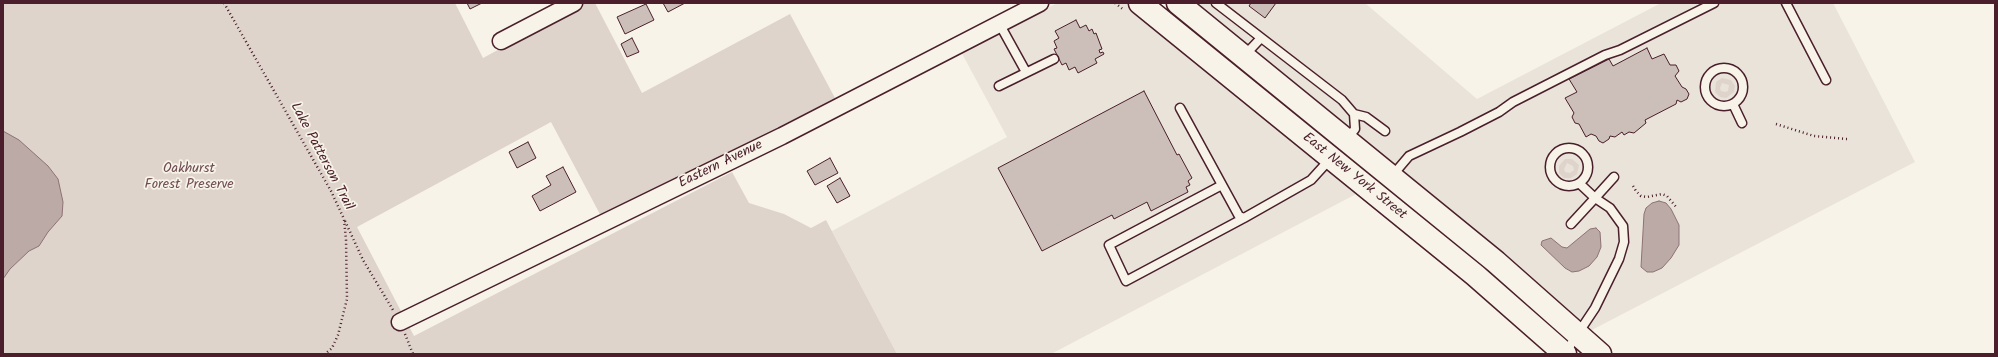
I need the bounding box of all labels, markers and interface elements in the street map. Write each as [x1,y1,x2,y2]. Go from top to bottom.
street label: Lake Patterson Trail [286,100,356,214]
street label: East New York Street [1298,130,1410,224]
street label: Eastern Avenue [676,137,766,193]
park label: Oakhurst Forest Preserve [144,162,234,194]

